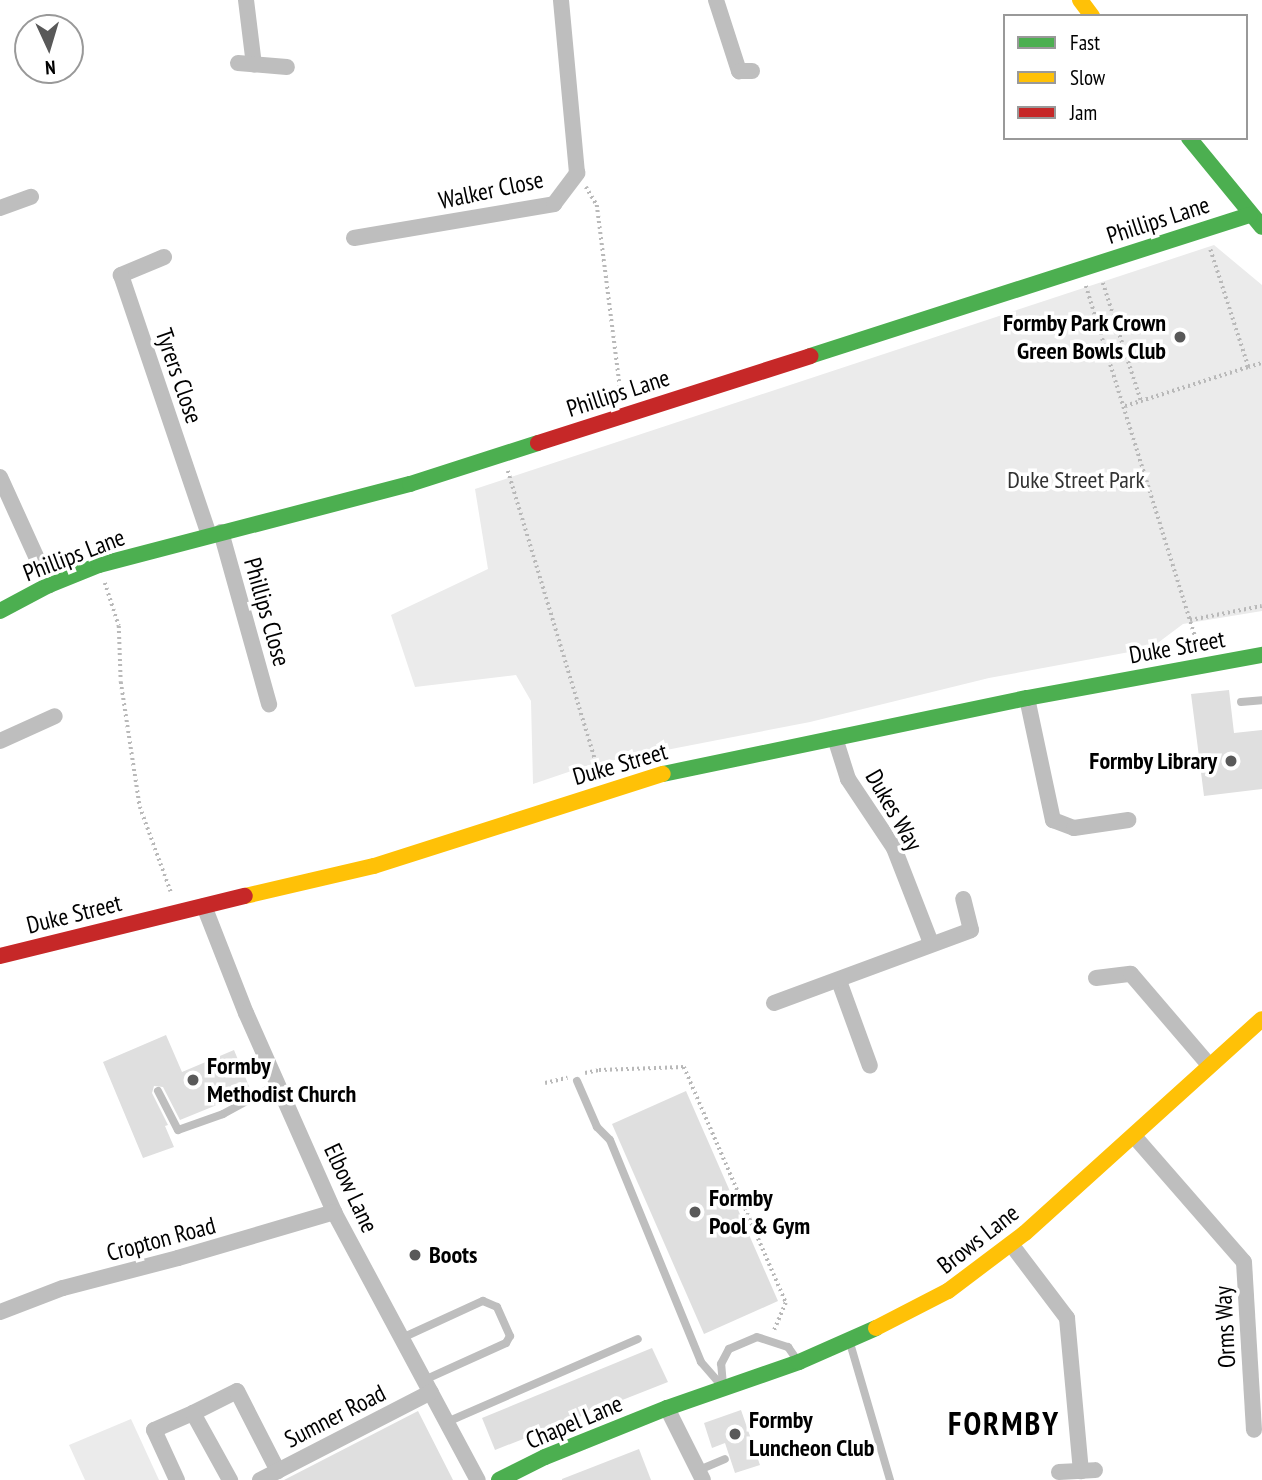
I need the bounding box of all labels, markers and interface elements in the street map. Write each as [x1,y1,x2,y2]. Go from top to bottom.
north arrow [14,14,84,84]
legend [1003,14,1248,140]
text: Fast [1070,29,1100,56]
text: N [44,56,56,80]
text: Slow [1070,64,1105,91]
text: Jam [1070,99,1097,126]
street label: Walker Close [436,165,546,215]
street label: Phillips Lane [1103,190,1213,250]
place label: Formby Park Crown Green Bowls Club [1001,309,1166,365]
street label: Tyrers Close [149,325,209,427]
marker: Formby Park Crown Green Bowls Club [1172,329,1188,345]
street label: Phillips Lane [563,363,673,423]
park label: Duke Street Park [1007,466,1145,494]
street label: Phillips Lane [19,523,129,587]
street label: Phillips Close [238,554,296,670]
street label: Duke Street [1127,624,1227,670]
street label: Duke Street [570,737,670,791]
place label: Formby Library [1089,747,1217,775]
marker: Formby Library [1223,753,1239,769]
street label: Dukes Way [859,764,929,856]
street label: Duke Street [24,888,124,940]
place label: Formby Methodist Church [207,1052,357,1108]
marker: Formby Methodist Church [185,1072,201,1088]
street label: Elbow Lane [318,1139,384,1237]
place label: Formby Pool & Gym [709,1184,810,1240]
street label: Brows Lane [932,1198,1024,1280]
marker: Formby Pool & Gym [687,1204,703,1220]
street label: Cropton Road [103,1211,219,1267]
place label: Boots [429,1241,478,1269]
marker: Boots [407,1247,423,1263]
street label: Orms Way [1208,1285,1242,1369]
street label: Sumner Road [280,1378,390,1454]
street label: Chapel Lane [521,1389,627,1455]
district label: FORMBY [949,1404,1059,1442]
place label: Formby Luncheon Club [749,1406,875,1462]
marker: Formby Luncheon Club [727,1426,743,1442]

